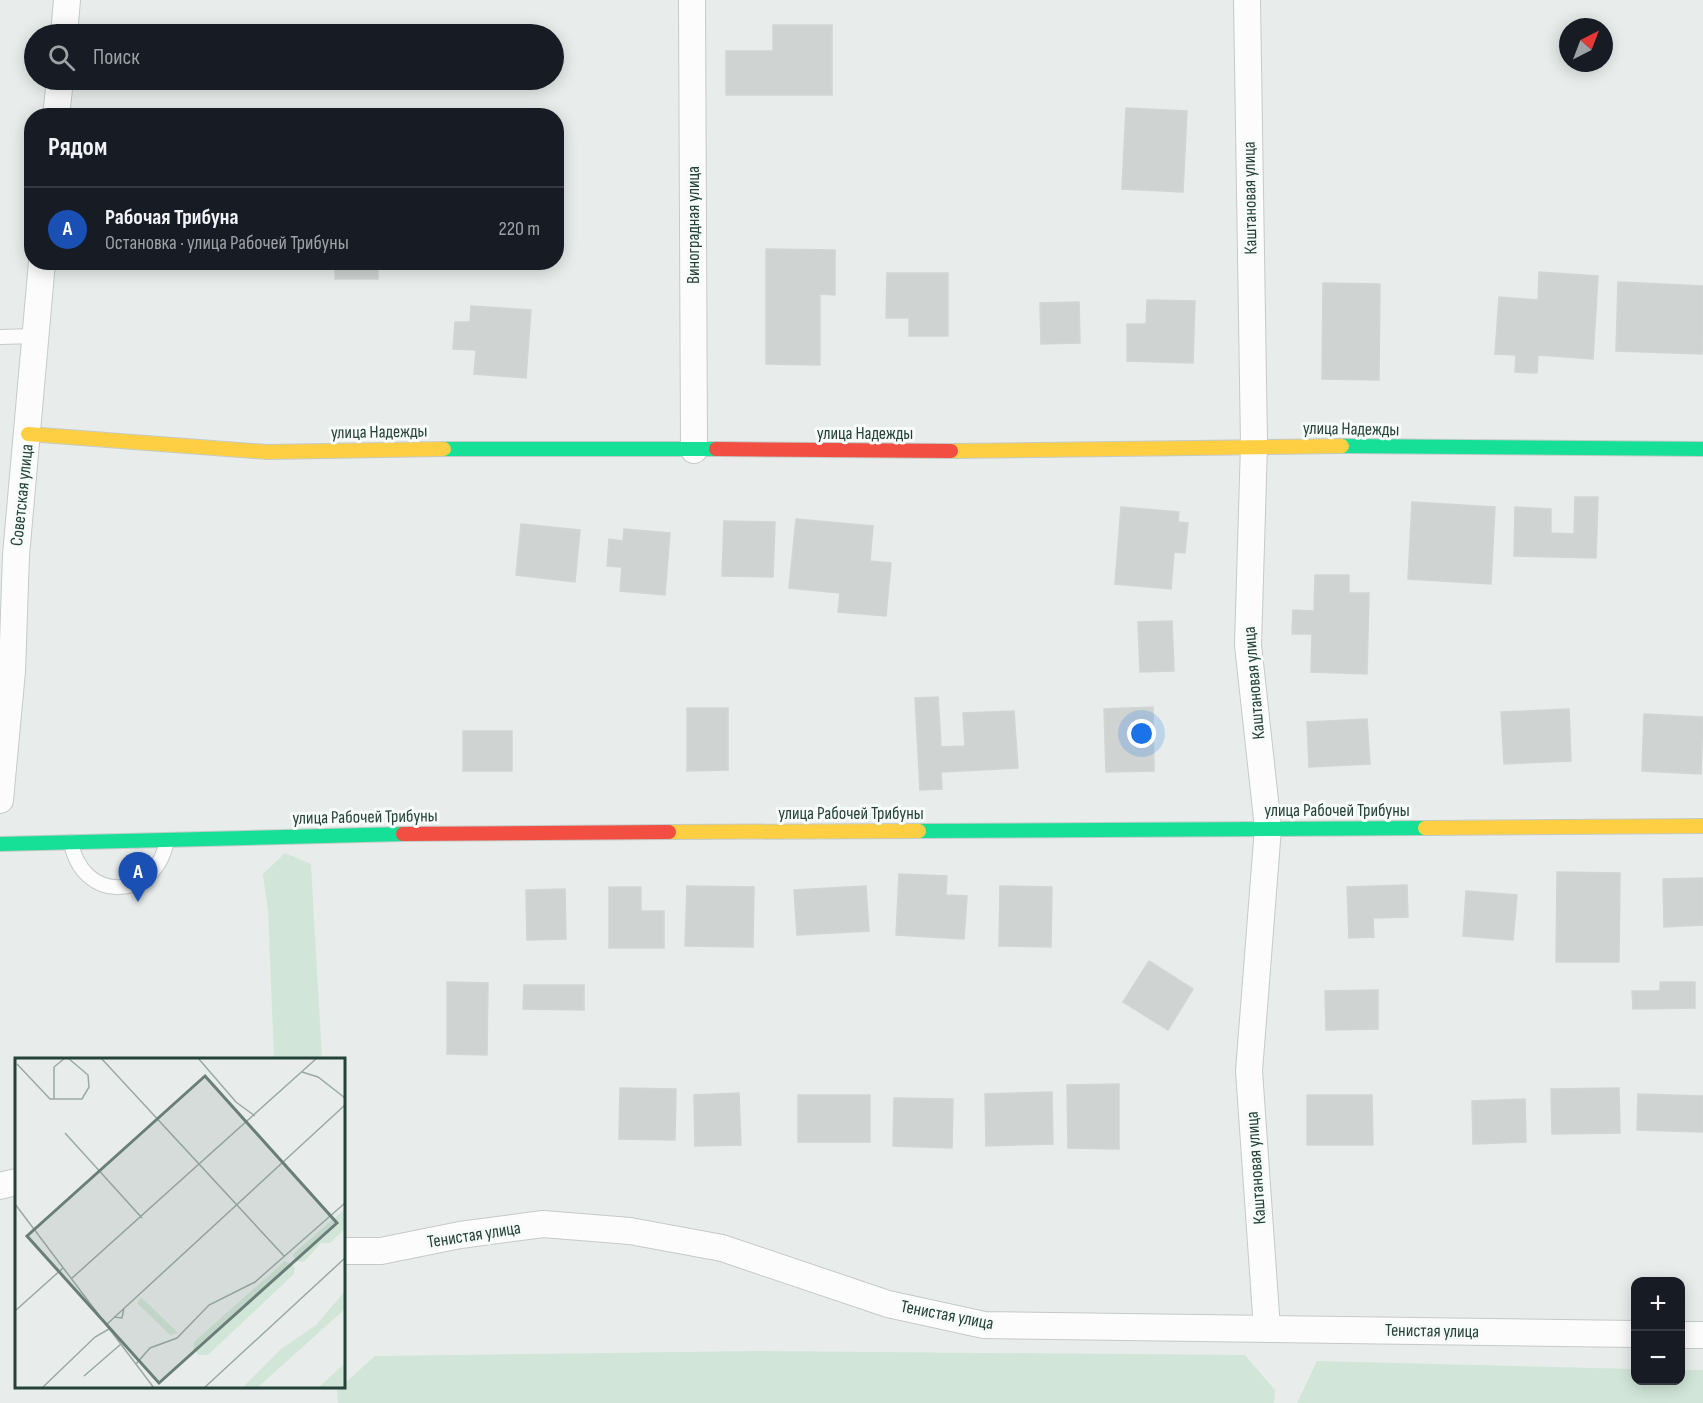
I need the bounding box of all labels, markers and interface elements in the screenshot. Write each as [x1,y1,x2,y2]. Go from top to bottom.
north arrow [1559,18,1613,72]
search box [24,24,564,90]
icon: search [45,41,78,74]
text: Поиск [93,44,139,71]
text: Рядом [48,132,107,163]
street label: Каштановая улица [1239,141,1261,255]
street label: Виноградная улица [683,166,704,284]
text: Рабочая Трибуна [105,204,238,231]
text: A [63,217,72,241]
text: 220 m [499,217,540,241]
text: Остановка · улица Рабочей Трибуны [105,231,349,255]
street label: улица Надежды [1303,418,1399,440]
street label: улица Надежды [331,421,427,443]
street label: улица Надежды [817,423,913,444]
street label: Советская улица [6,443,38,547]
street label: Каштановая улица [1239,626,1269,740]
your location [1127,719,1156,748]
street label: улица Рабочей Трибуны [1264,800,1410,821]
street label: улица Рабочей Трибуны [778,803,924,824]
street label: улица Рабочей Трибуны [292,805,438,829]
pin: A [118,852,158,902]
inset map [15,1058,345,1388]
street label: Каштановая улица [1242,1111,1270,1225]
street label: Тенистая улица [426,1217,522,1253]
map controls [1631,1277,1685,1385]
button: + [1631,1277,1685,1331]
street label: Тенистая улица [899,1296,995,1334]
street label: Тенистая улица [1385,1320,1479,1342]
button: − [1631,1331,1685,1385]

